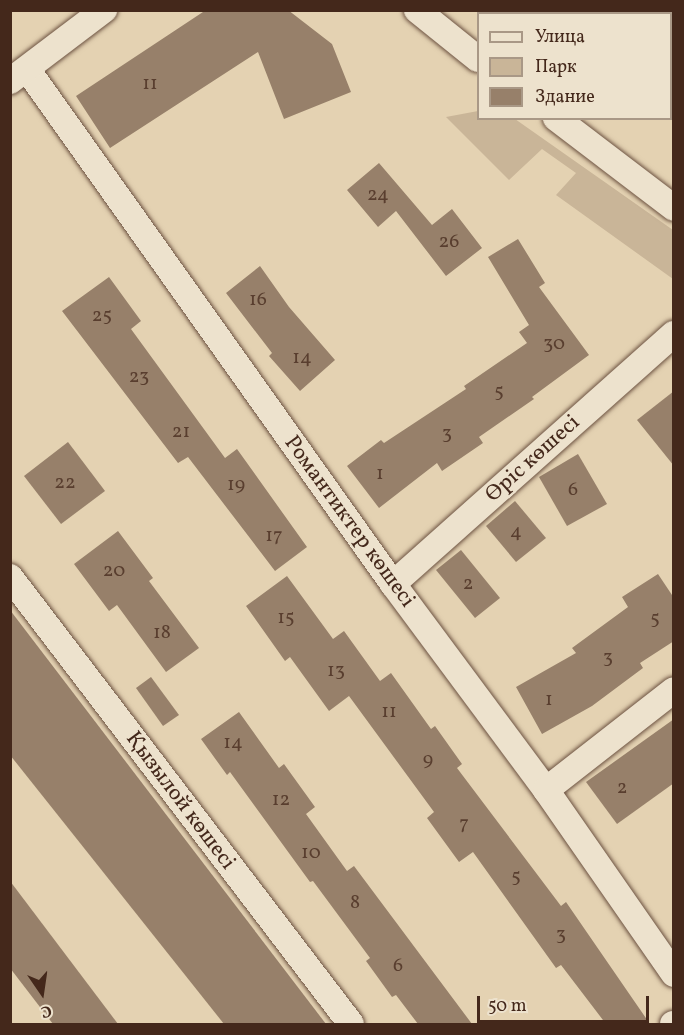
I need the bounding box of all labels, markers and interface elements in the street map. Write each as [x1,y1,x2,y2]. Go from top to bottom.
legend [477,12,672,120]
text: Улица [535,25,585,50]
text: Парк [535,55,577,80]
house number: 11 [142,72,158,96]
text: Здание [535,85,595,110]
house number: 24 [367,183,389,207]
house number: 26 [439,230,459,254]
house number: 16 [249,288,267,312]
house number: 25 [92,304,112,328]
house number: 30 [543,332,565,356]
house number: 14 [292,346,312,370]
house number: 23 [129,365,149,389]
house number: 5 [494,380,504,404]
street label: Өріс көшесі [480,410,586,508]
house number: 21 [172,420,190,444]
house number: 3 [442,422,452,446]
street label: Романтиктер көшесі [278,431,420,613]
house number: 1 [376,462,384,486]
house number: 22 [54,471,76,495]
house number: 19 [227,473,245,497]
house number: 6 [568,478,578,502]
house number: 4 [510,520,522,544]
house number: 17 [265,524,283,548]
house number: 20 [103,559,125,583]
house number: 2 [463,572,473,596]
house number: 15 [277,606,295,630]
house number: 5 [650,607,660,631]
house number: 18 [153,621,171,645]
house number: 3 [603,646,613,670]
house number: 13 [327,659,345,683]
house number: 1 [545,688,553,712]
house number: 11 [381,700,397,724]
street label: Қызылой көшесі [119,727,241,875]
house number: 14 [223,731,243,755]
house number: 9 [423,748,433,772]
house number: 2 [617,776,627,800]
house number: 12 [272,788,290,812]
house number: 7 [459,812,469,836]
house number: 10 [301,841,321,865]
house number: 5 [511,865,521,889]
house number: 8 [350,891,360,915]
house number: 3 [556,923,566,947]
house number: 6 [393,954,403,978]
north arrow [12,963,72,1023]
scale bar [480,984,652,1022]
text: 50 m [488,994,527,1019]
text: С [39,999,54,1022]

